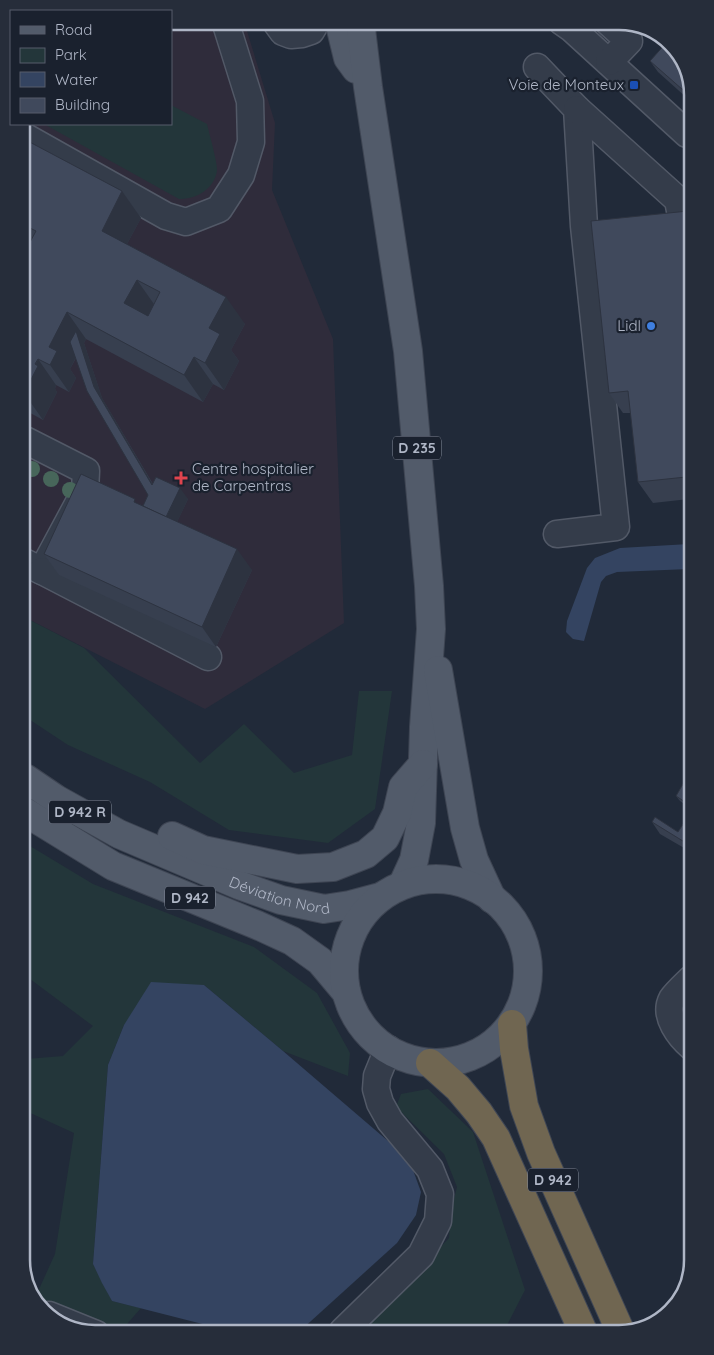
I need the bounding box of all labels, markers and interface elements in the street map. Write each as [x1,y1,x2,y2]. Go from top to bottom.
legend [10,10,172,125]
text: Road [55,20,92,39]
text: Park [55,45,87,64]
text: Water [55,70,98,89]
place label: Voie de Monteux [508,75,624,94]
marker: Voie de Monteux [628,79,640,91]
text: Building [55,95,110,114]
place label: Lidl [617,316,641,335]
marker: Lidl [645,320,657,332]
road number: D 235 [393,436,441,459]
place label: Centre hospitalier de Carpentras [192,459,314,495]
marker: Centre hospitalier de Carpentras [174,471,188,485]
road number: D 942 R [49,800,111,824]
street label: Déviation Nord [226,872,331,918]
road number: D 942 [165,886,215,910]
road number: D 942 [528,1168,578,1192]

